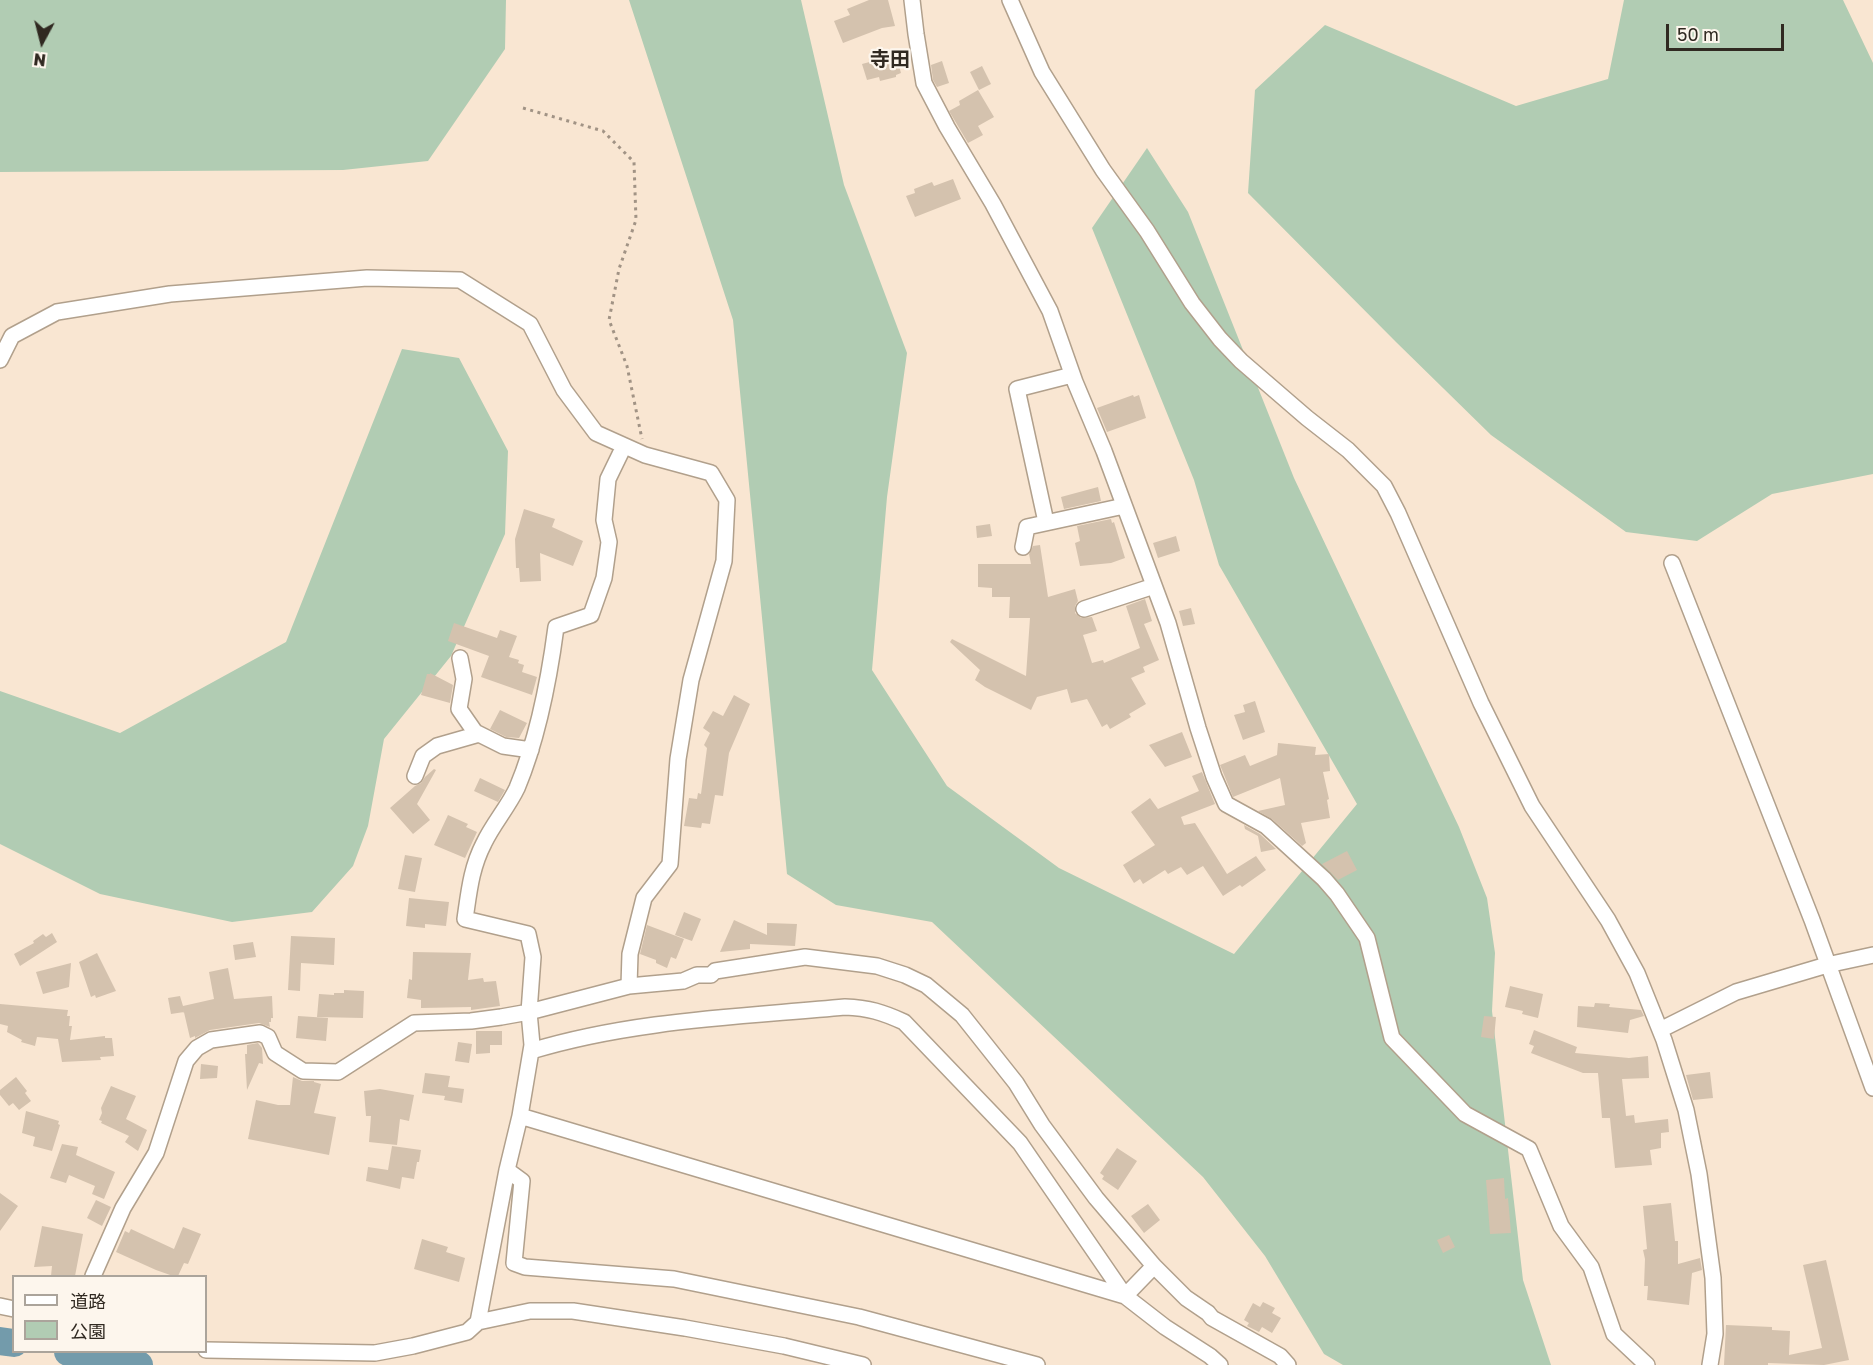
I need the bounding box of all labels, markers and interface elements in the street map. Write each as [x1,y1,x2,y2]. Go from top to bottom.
north arrow [12,12,72,72]
scale bar [1669,12,1788,50]
text: 50 m [1677,23,1719,45]
district label: 寺田 [870,48,910,72]
text: N [33,49,47,71]
legend [12,1275,207,1353]
text: 道路 [70,1290,106,1312]
text: 公園 [70,1320,106,1342]

